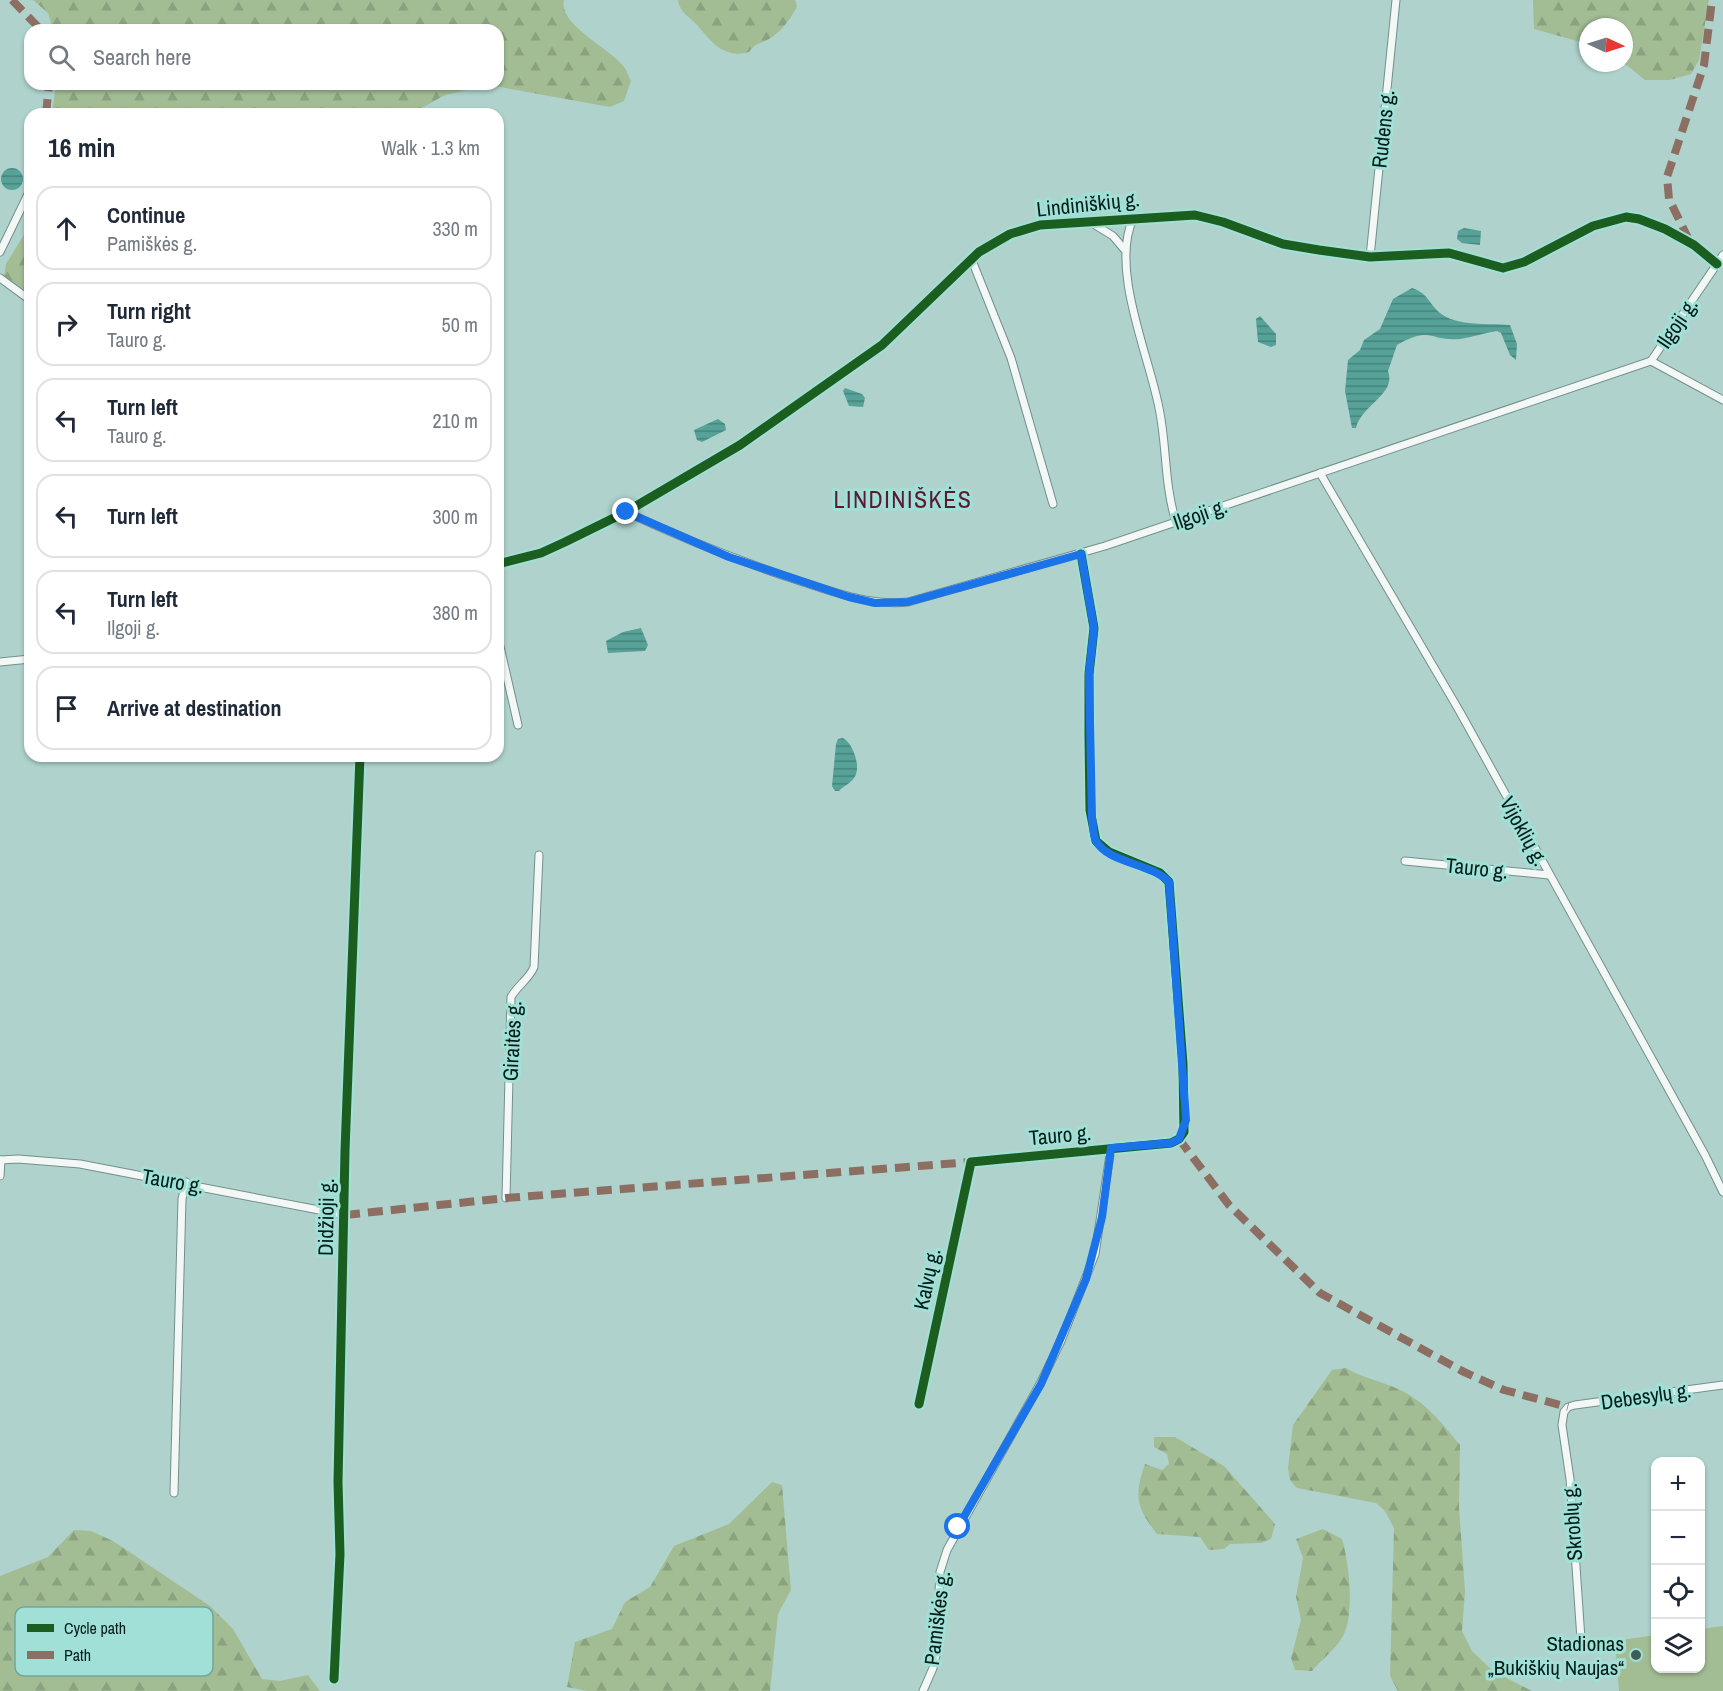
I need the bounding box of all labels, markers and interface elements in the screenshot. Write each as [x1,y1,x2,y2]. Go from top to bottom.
north arrow [1579,18,1633,72]
search box [24,24,504,90]
icon: search [45,41,78,74]
text: Search here [93,42,191,72]
street label: Rudens g. [1364,88,1402,170]
text: 16 min [48,130,116,165]
text: Walk · 1.3 km [381,134,480,161]
street label: Lindiniškių g. [1035,184,1141,224]
text: Continue [107,200,185,230]
icon: ahead [50,212,83,245]
text: 330 m [432,215,478,242]
text: Pamiškės g. [107,230,197,257]
street label: Ilgoji g. [1649,292,1705,354]
text: Turn right [107,296,191,326]
icon: right [50,308,83,341]
text: 50 m [442,311,478,338]
text: Tauro g. [107,326,167,353]
text: Turn left [107,392,178,422]
icon: left [50,404,83,437]
text: 210 m [432,407,478,434]
text: Tauro g. [107,422,167,449]
district label: LINDINIŠKĖS [834,483,973,515]
street label: Ilgoji g. [1169,491,1231,537]
route end [612,498,638,524]
icon: left [50,500,83,533]
text: Turn left [107,501,178,531]
text: 300 m [432,503,478,530]
text: Turn left [107,584,178,614]
icon: left [50,596,83,629]
text: 380 m [432,599,478,626]
text: Ilgoji g. [107,614,160,641]
icon: arrive [50,692,83,725]
text: Arrive at destination [107,693,281,723]
street label: Vijoklių g. [1493,791,1555,871]
street label: Tauro g. [1444,850,1510,886]
street label: Giraitės g. [495,1000,529,1082]
street label: Tauro g. [1028,1118,1092,1152]
street label: Tauro g. [140,1161,206,1201]
street label: Didžioji g. [311,1178,341,1256]
street label: Kalvų g. [906,1246,948,1312]
street label: Debesylų g. [1599,1375,1693,1417]
map controls [1651,1457,1705,1673]
button: + [1651,1457,1705,1511]
street label: Skroblų g. [1555,1482,1589,1562]
button: − [1651,1511,1705,1565]
route start [944,1513,970,1539]
button: locate [1651,1565,1705,1619]
street label: Pamiškės g. [917,1569,957,1667]
legend [15,1607,213,1676]
text: Cycle path [64,1617,126,1639]
button: layers [1651,1619,1705,1673]
place label: Stadionas „Bukiškių Naujas“ [1488,1629,1624,1682]
text: Path [64,1644,91,1666]
marker: Stadionas „Bukiškių Naujas“ [1629,1648,1643,1662]

